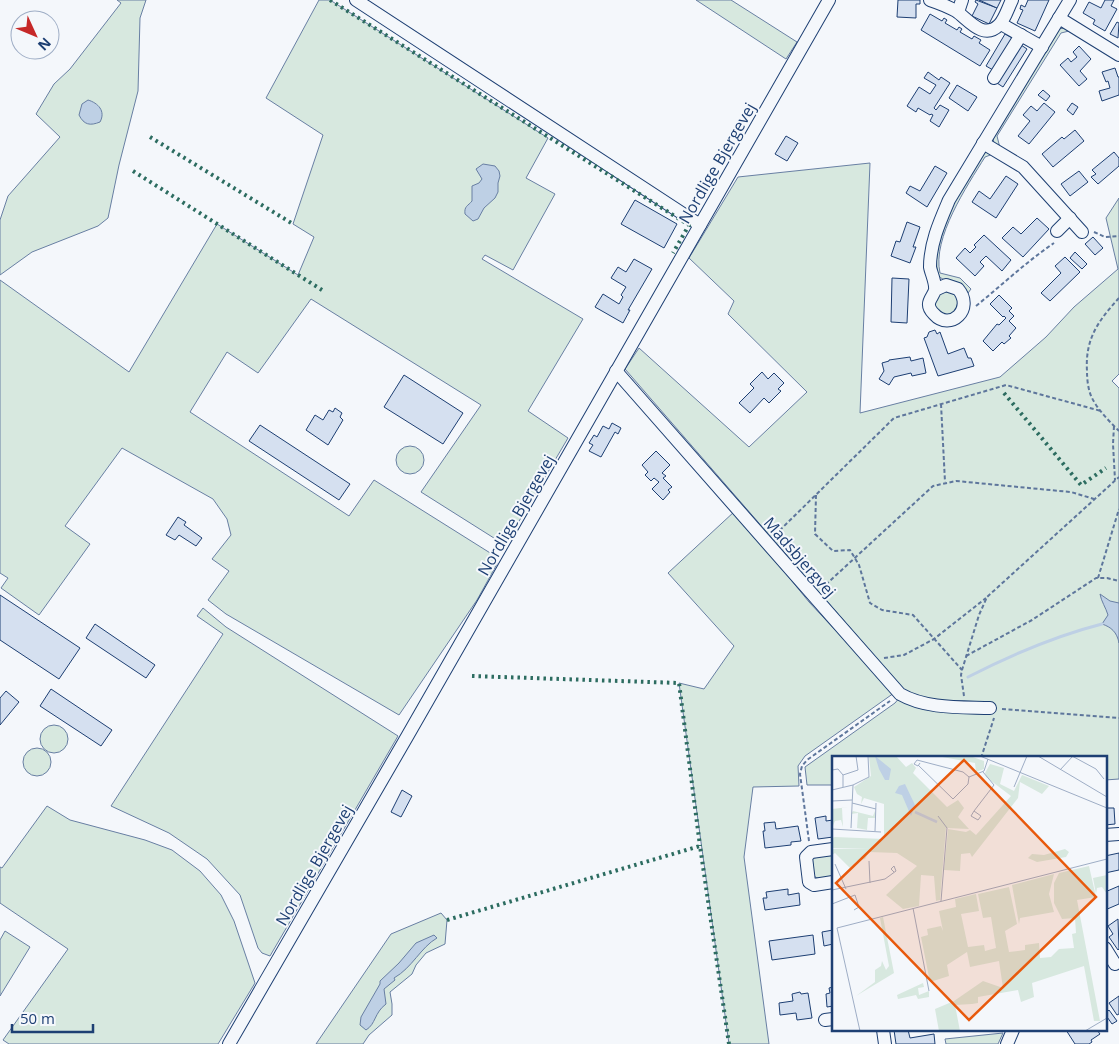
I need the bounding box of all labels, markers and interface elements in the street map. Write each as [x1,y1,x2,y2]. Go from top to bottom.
north arrow [10,10,60,60]
text: N [34,34,56,55]
street label: Nordlige Bjergevej [673,98,761,228]
street label: Nordlige Bjergevej [472,450,560,580]
street label: Madsbjergvej [759,512,841,602]
inset map [832,756,1106,1032]
street label: Nordlige Bjergevej [270,800,358,930]
scale bar [12,1002,94,1034]
text: 50 m [20,1008,55,1028]

